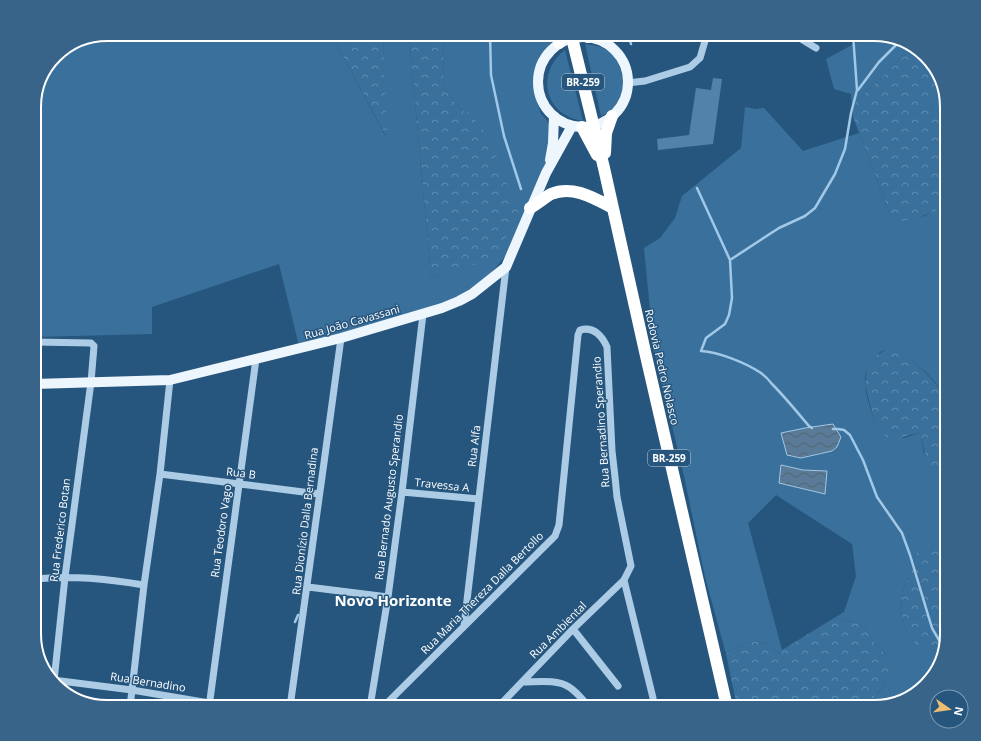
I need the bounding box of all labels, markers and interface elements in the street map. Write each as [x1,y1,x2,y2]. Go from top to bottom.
road number: BR-259 [562,74,604,90]
street label: Rua João Cavassani [302,301,401,342]
street label: Rodovia Pedro Nolasco [642,308,683,427]
street label: Rua Bernadino Sperandio [588,356,613,488]
street label: Rua Bernado Augusto Sperandio [371,413,406,581]
street label: Rua Alfa [463,424,484,468]
street label: Rua Dionízio Dalla Bernadina [288,446,321,596]
road number: BR-259 [648,450,690,466]
street label: Rua B [225,463,257,482]
street label: Travessa A [414,474,470,495]
street label: Rua Frederico Botan [46,477,73,583]
street label: Rua Teodoro Vago [207,483,235,578]
street label: Rua Maria Thereza Dalla Bertollo [417,528,546,657]
district label: Novo Horizonte [334,590,452,610]
street label: Rua Ambiental [526,598,589,661]
street label: Rua Bernadino [109,668,187,695]
north arrow [929,689,969,729]
text: N [951,705,968,717]

